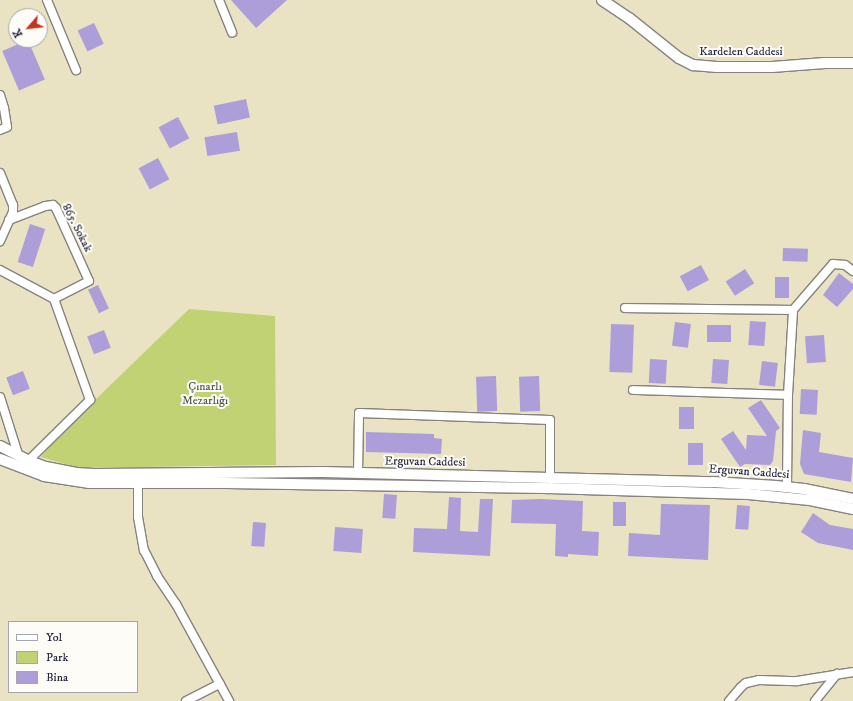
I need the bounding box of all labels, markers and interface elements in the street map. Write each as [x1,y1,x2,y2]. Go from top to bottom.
north arrow [8,8,48,48]
text: K [10,26,26,40]
street label: Kardelen Caddesi [699,45,783,59]
street label: 865. Sokak [59,201,95,255]
park label: Çınarlı Mezarlığı [182,380,228,408]
street label: Erguvan Caddesi [384,454,466,470]
street label: Erguvan Caddesi [708,462,790,482]
legend [8,621,138,693]
text: Yol [46,630,62,645]
text: Park [46,650,68,665]
text: Bina [46,670,68,685]

